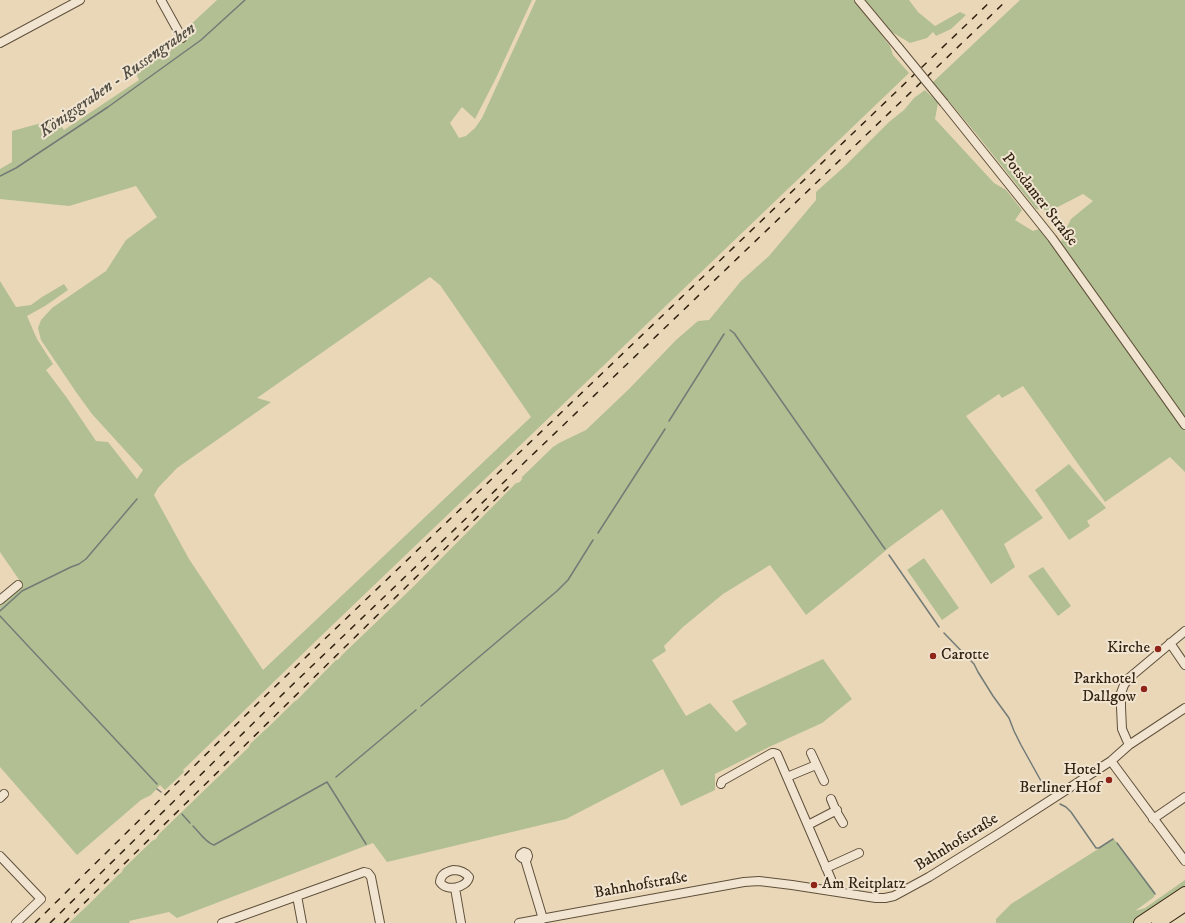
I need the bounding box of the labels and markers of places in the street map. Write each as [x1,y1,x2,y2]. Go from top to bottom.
place label: Kirche [1107,639,1150,659]
marker: Kirche [1153,644,1163,654]
place label: Carotte [941,646,989,666]
marker: Carotte [928,651,938,661]
place label: Parkhotel Dallgow [1073,670,1136,708]
marker: Parkhotel Dallgow [1139,684,1149,694]
place label: Hotel Berliner Hof [1019,761,1101,799]
marker: Hotel Berliner Hof [1104,775,1114,785]
place label: Am Reitplatz [822,875,906,895]
marker: Am Reitplatz [809,880,819,890]

